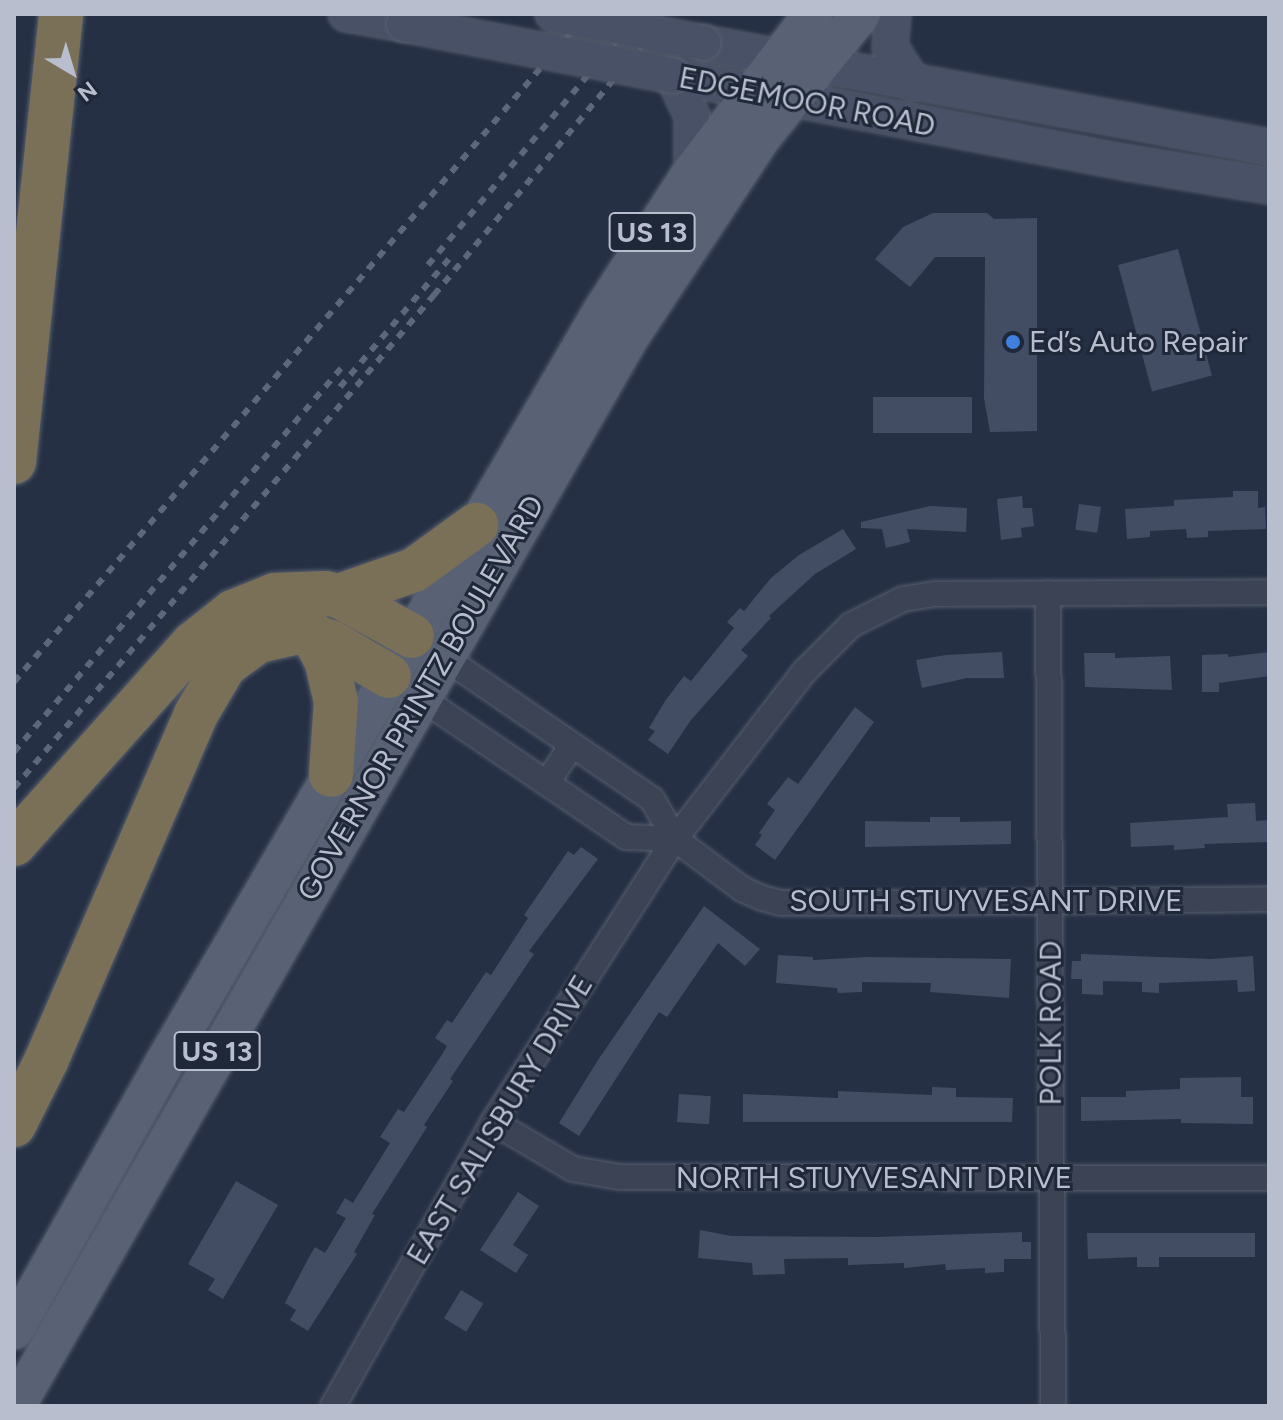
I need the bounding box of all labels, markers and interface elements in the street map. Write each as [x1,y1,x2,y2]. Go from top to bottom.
north arrow [32,32,112,112]
street label: EDGEMOOR ROAD [676,60,938,144]
text: N [72,75,102,107]
road number: US 13 [608,208,696,256]
place label: Ed’s Auto Repair [1029,324,1248,360]
marker: Ed’s Auto Repair [1004,333,1022,351]
street label: GOVERNOR PRINTZ BOULEVARD [290,489,552,907]
street label: SOUTH STUYVESANT DRIVE [789,883,1183,919]
street label: POLK ROAD [1033,941,1069,1105]
street label: EAST SALISBURY DRIVE [399,969,601,1271]
road number: US 13 [173,1027,261,1075]
street label: NORTH STUYVESANT DRIVE [676,1160,1072,1196]

